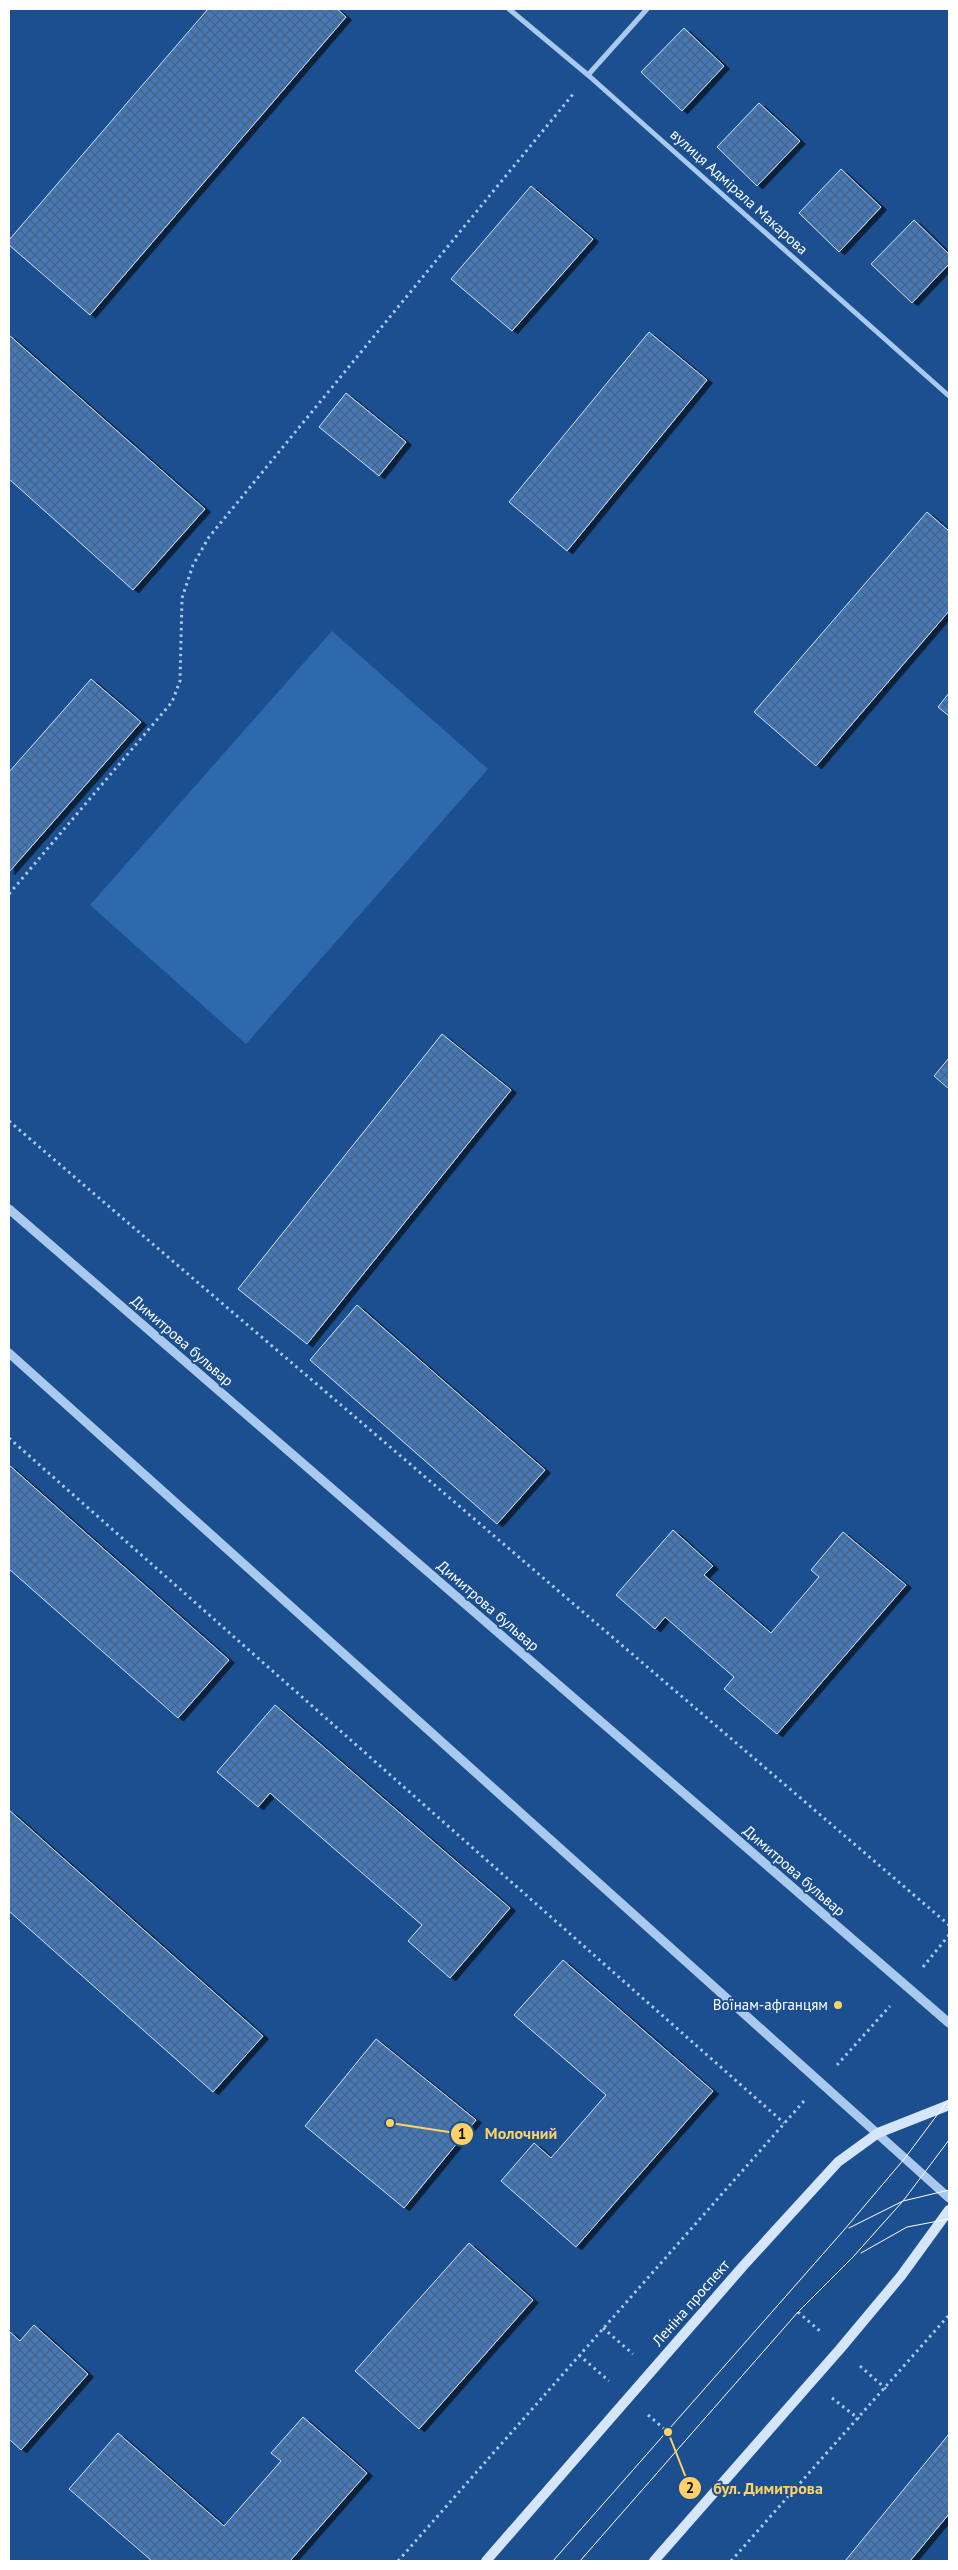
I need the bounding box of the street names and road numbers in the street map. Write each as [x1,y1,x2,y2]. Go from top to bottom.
street label: вулиця Адмірала Макарова [667,125,812,259]
street label: Димитрова бульвар [127,1291,237,1390]
street label: Димитрова бульвар [433,1556,543,1655]
street label: Димитрова бульвар [739,1821,849,1920]
street label: Леніна проспект [647,2256,733,2351]

